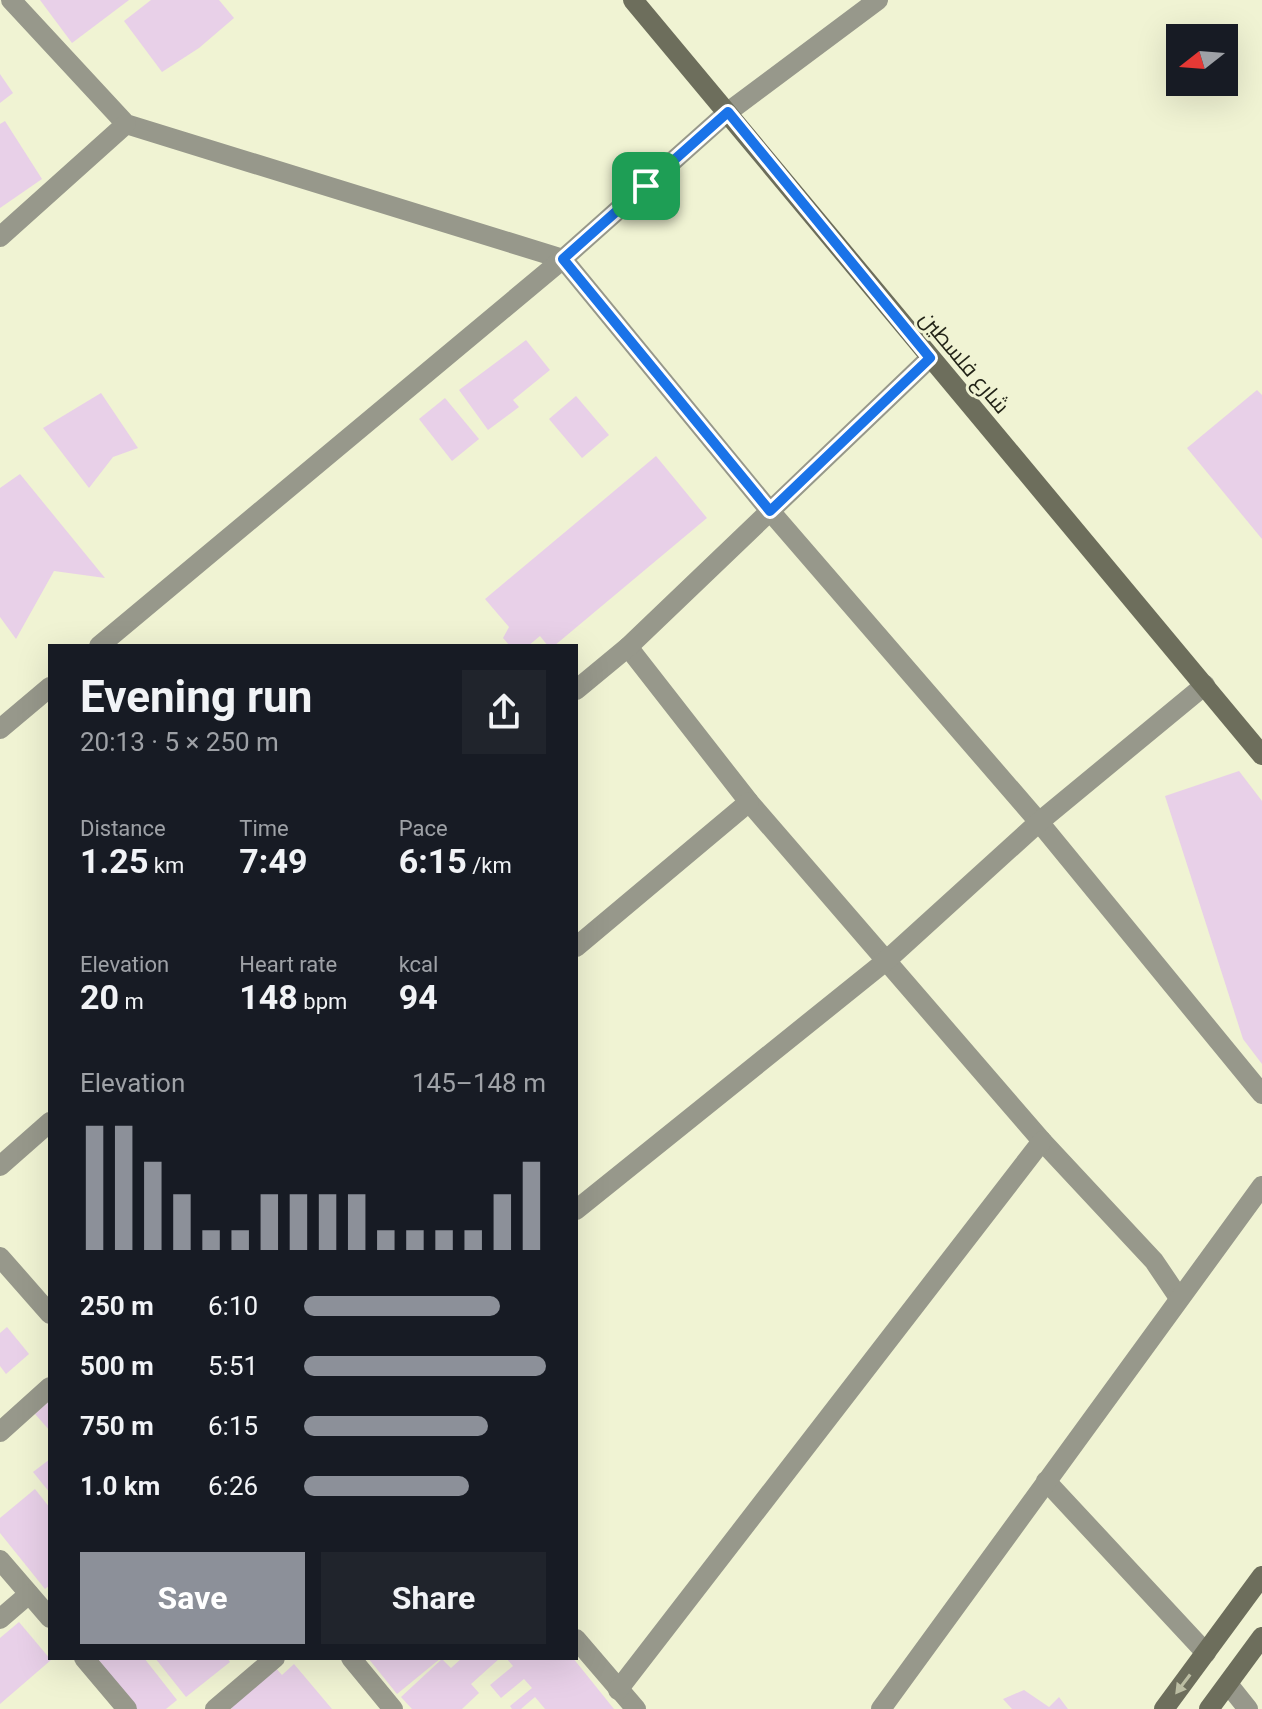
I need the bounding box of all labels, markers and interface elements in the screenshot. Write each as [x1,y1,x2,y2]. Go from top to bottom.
north arrow [1166,24,1238,96]
map controls [1166,24,1238,96]
pin [612,152,680,220]
icon: arrive [624,164,668,208]
street label: شارع فلسطين [913,306,1015,420]
button: share [462,670,546,754]
text: Evening run [80,671,312,723]
text: 20:13 · 5 × 250 m [80,727,279,757]
text: Distance [80,816,166,841]
text: Time [239,816,289,841]
text: Pace [399,816,448,841]
text: 1.25 [80,841,148,881]
text: 7:49 [239,841,307,881]
text: 6:15 [399,841,467,881]
text: km [148,853,184,878]
text: /km [467,853,512,878]
text: Elevation [80,952,169,977]
text: Heart rate [239,952,337,977]
text: kcal [399,952,438,977]
text: 20 [80,977,119,1017]
text: 148 [239,977,298,1017]
text: 94 [399,977,438,1017]
text: m [119,989,144,1014]
text: bpm [298,989,347,1014]
text: Elevation [80,1068,185,1098]
text: 145–148 m [412,1068,546,1098]
text: 250 m [80,1291,154,1321]
text: 6:10 [208,1291,258,1321]
text: 500 m [80,1351,154,1381]
text: 5:51 [208,1351,258,1381]
text: 750 m [80,1411,154,1441]
text: 6:15 [208,1411,258,1441]
text: 1.0 km [80,1471,160,1501]
text: 6:26 [208,1471,258,1501]
button: Save [80,1552,305,1644]
button: Share [321,1552,546,1644]
one-way arrow [1175,1673,1191,1694]

